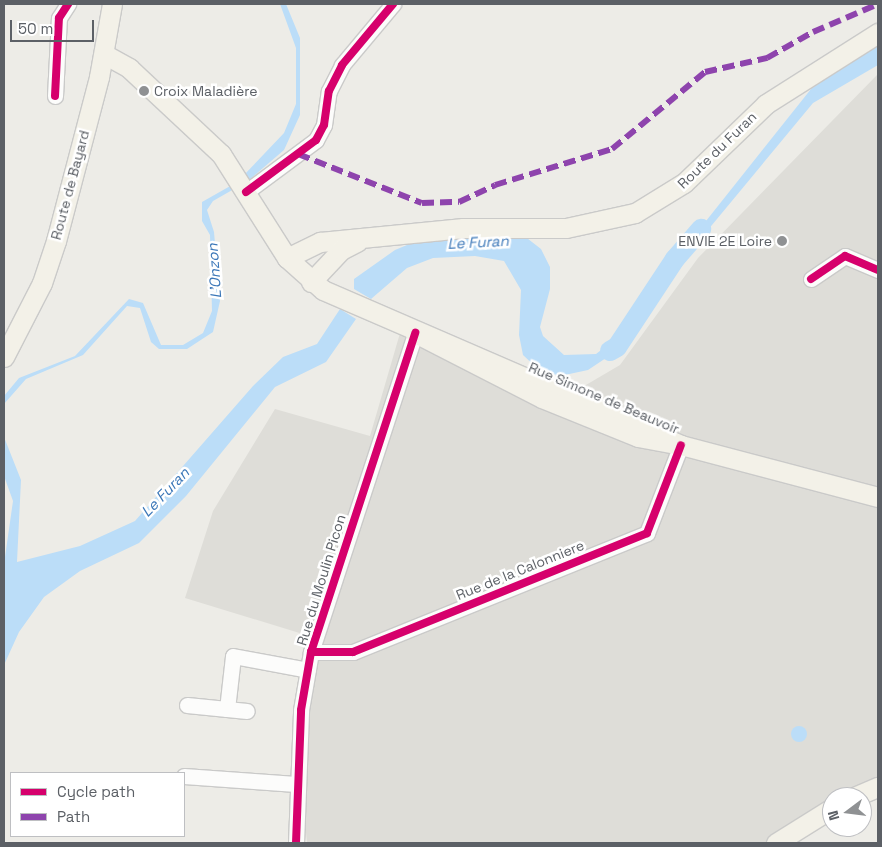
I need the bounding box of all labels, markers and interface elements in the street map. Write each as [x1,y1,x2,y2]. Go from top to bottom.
scale bar [12,10,96,42]
text: 50 m [18,19,53,38]
place label: Croix Maladière [154,83,257,99]
marker: Croix Maladière [138,85,150,97]
street label: Route du Furan [674,108,760,192]
street label: Route de Bayard [47,128,93,242]
water label: Le Furan [447,231,509,253]
place label: ENVIE 2E Loire [678,233,772,249]
marker: ENVIE 2E Loire [776,235,788,247]
water label: L'Onzon [203,243,225,299]
street label: Rue Simone de Beauvoir [526,359,682,437]
water label: Le Furan [137,464,193,520]
street label: Rue du Moulin Picon [293,512,349,648]
street label: Rue de la Calonniere [454,537,586,603]
legend [10,772,185,837]
text: Cycle path [57,782,135,801]
north arrow [822,787,872,837]
text: Path [57,807,90,826]
text: N [824,809,843,822]

